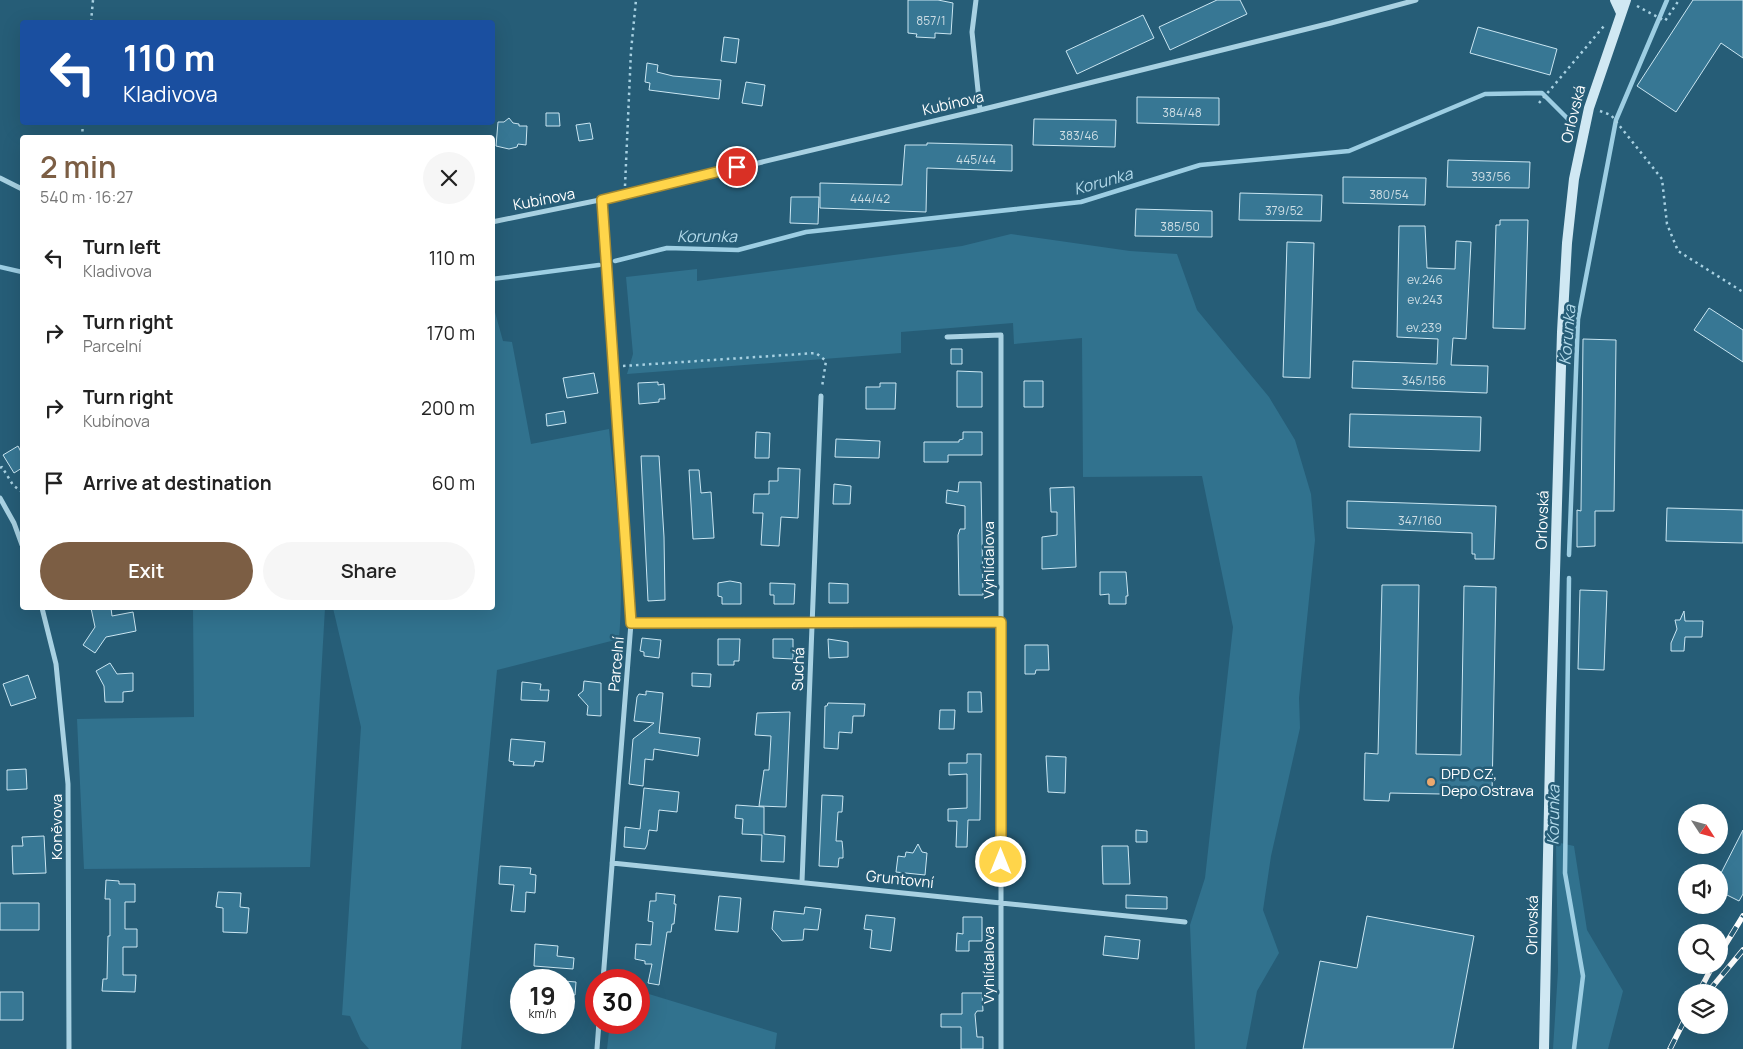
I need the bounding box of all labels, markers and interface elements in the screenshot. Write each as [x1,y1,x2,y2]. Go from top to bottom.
house number: 857/1 [916,12,946,29]
text: 110 m [123,34,215,82]
icon: left [40,40,105,105]
text: Kladivova [123,79,218,109]
street label: Orlovská [1556,83,1590,145]
street label: Kubínova [920,86,986,120]
house number: 384/48 [1162,104,1202,121]
house number: 383/46 [1059,127,1099,144]
text: 2 min [40,146,116,187]
pin [716,146,758,188]
house number: 445/44 [956,151,996,168]
button: close [423,152,475,204]
icon: arrive [723,153,751,181]
water label: Korunka [1071,162,1136,200]
house number: 393/56 [1471,168,1511,185]
street label: Kubínova [511,183,577,215]
text: 540 m · 16:27 [40,186,133,208]
house number: 380/54 [1369,186,1409,203]
house number: 444/42 [850,190,890,207]
house number: 379/52 [1265,202,1303,219]
house number: 385/50 [1160,218,1200,235]
water label: Korunka [677,225,738,247]
text: Turn left [83,234,161,260]
icon: left [40,244,68,272]
text: 110 m [429,245,475,271]
text: Kladivova [83,260,152,282]
house number: ev.246 [1407,271,1443,288]
house number: ev.243 [1407,291,1443,308]
water label: Korunka [1553,303,1581,366]
text: Turn right [83,309,173,335]
icon: right [40,319,68,347]
house number: ev.239 [1406,319,1442,336]
text: 170 m [427,320,475,346]
text: Parcelní [83,335,142,357]
house number: 345/156 [1402,372,1446,389]
text: Turn right [83,384,173,410]
icon: right [40,394,68,422]
text: 200 m [421,395,475,421]
text: Kubínova [83,410,150,432]
icon: arrive [40,469,68,497]
text: Arrive at destination [83,470,272,496]
text: 60 m [432,470,475,496]
street label: Orlovská [1530,490,1554,550]
house number: 347/160 [1398,512,1442,529]
street label: Vyhlídalova [978,521,999,599]
button: Exit [40,542,253,600]
button: Share [263,542,475,600]
street label: Parcelní [603,635,629,692]
street label: Suchá [787,647,809,691]
place label: DPD CZ, Depo Ostrava [1441,763,1534,801]
marker: DPD CZ, Depo Ostrava [1425,776,1437,788]
water label: Korunka [1541,784,1565,845]
street label: Koněvova [46,794,67,860]
north arrow [1678,804,1728,854]
map controls [1678,804,1728,1034]
position arrow [974,835,1026,887]
button: sound [1678,864,1728,914]
street label: Gruntovní [865,865,935,893]
street label: Orlovská [1521,895,1543,955]
button: search [1678,924,1728,974]
street label: Vyhlídalova [978,926,999,1004]
speed limit sign: 30 [585,969,650,1034]
text: 19 [529,978,556,1013]
button: layers [1678,984,1728,1034]
text: km/h [529,1005,556,1022]

